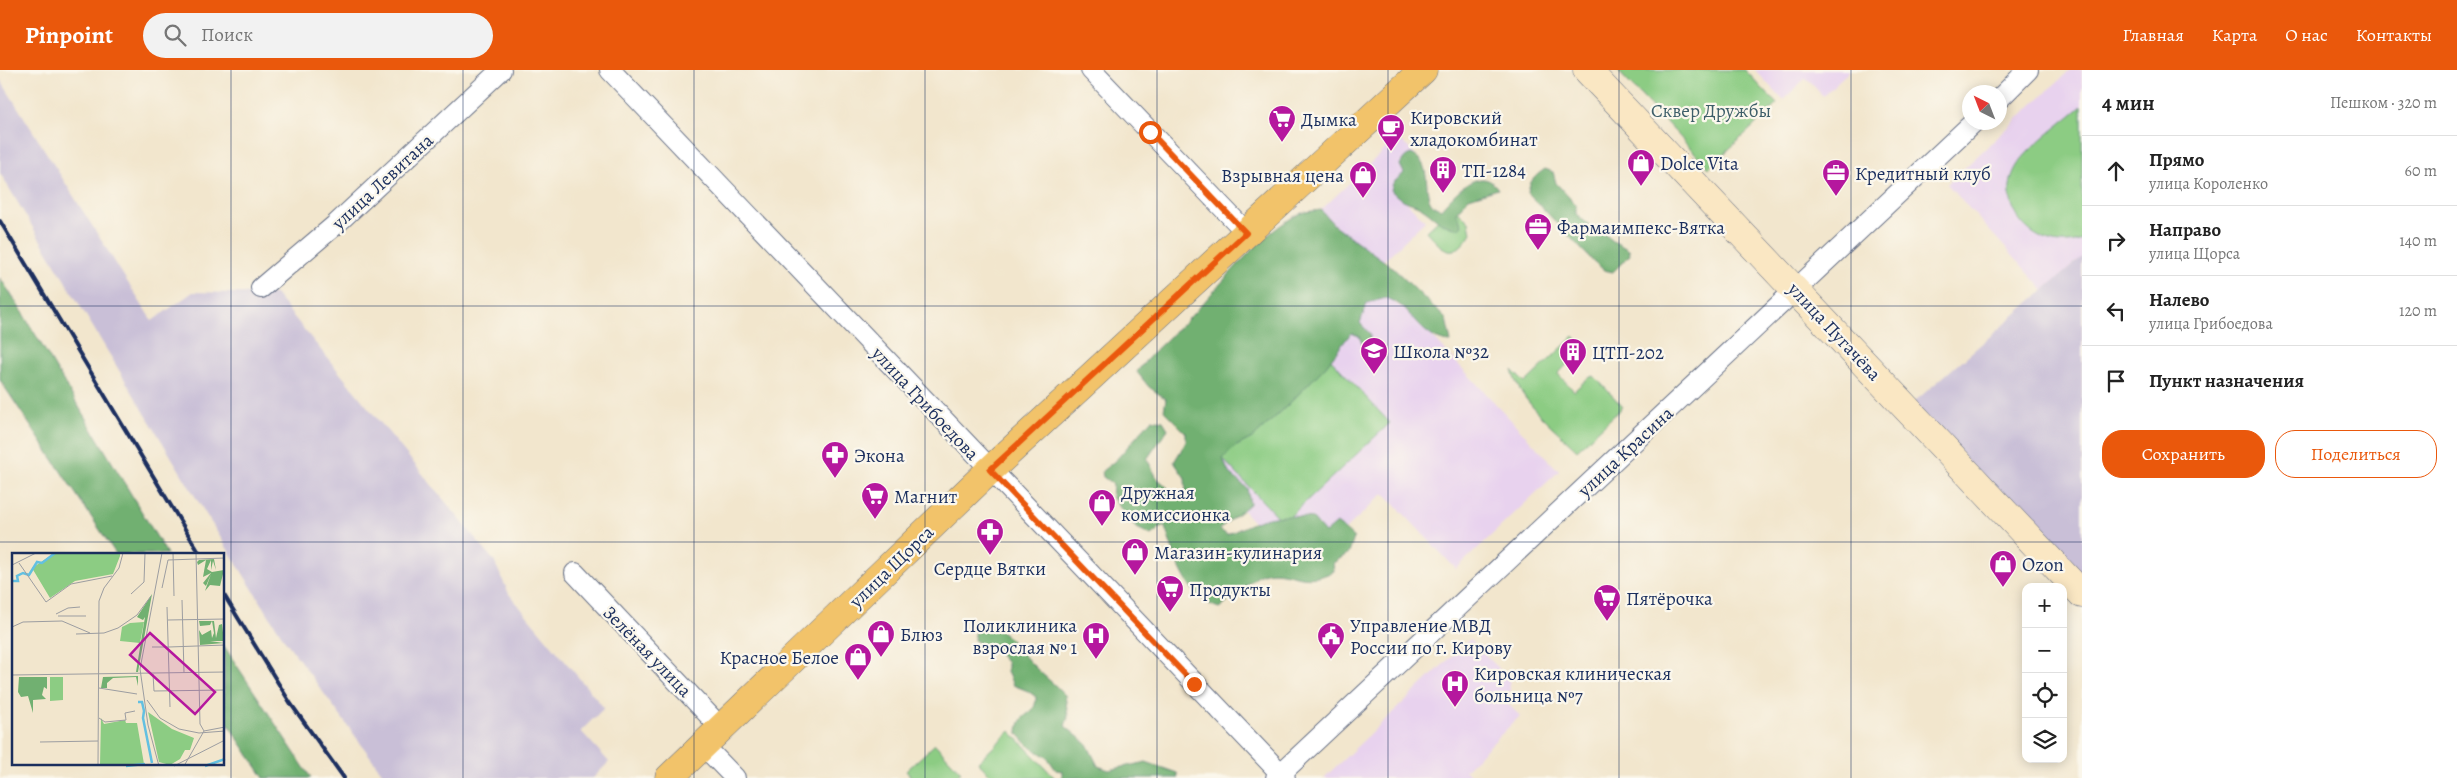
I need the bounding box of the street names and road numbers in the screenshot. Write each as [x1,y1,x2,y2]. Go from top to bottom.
street label: улица Левитана [326,128,439,236]
street label: улица Пугачёва [1781,276,1887,387]
street label: улица Грибоедова [865,340,985,466]
street label: улица Красина [1571,400,1679,504]
street label: улица Щорса [843,520,940,614]
street label: Зелёная улица [597,600,698,703]

